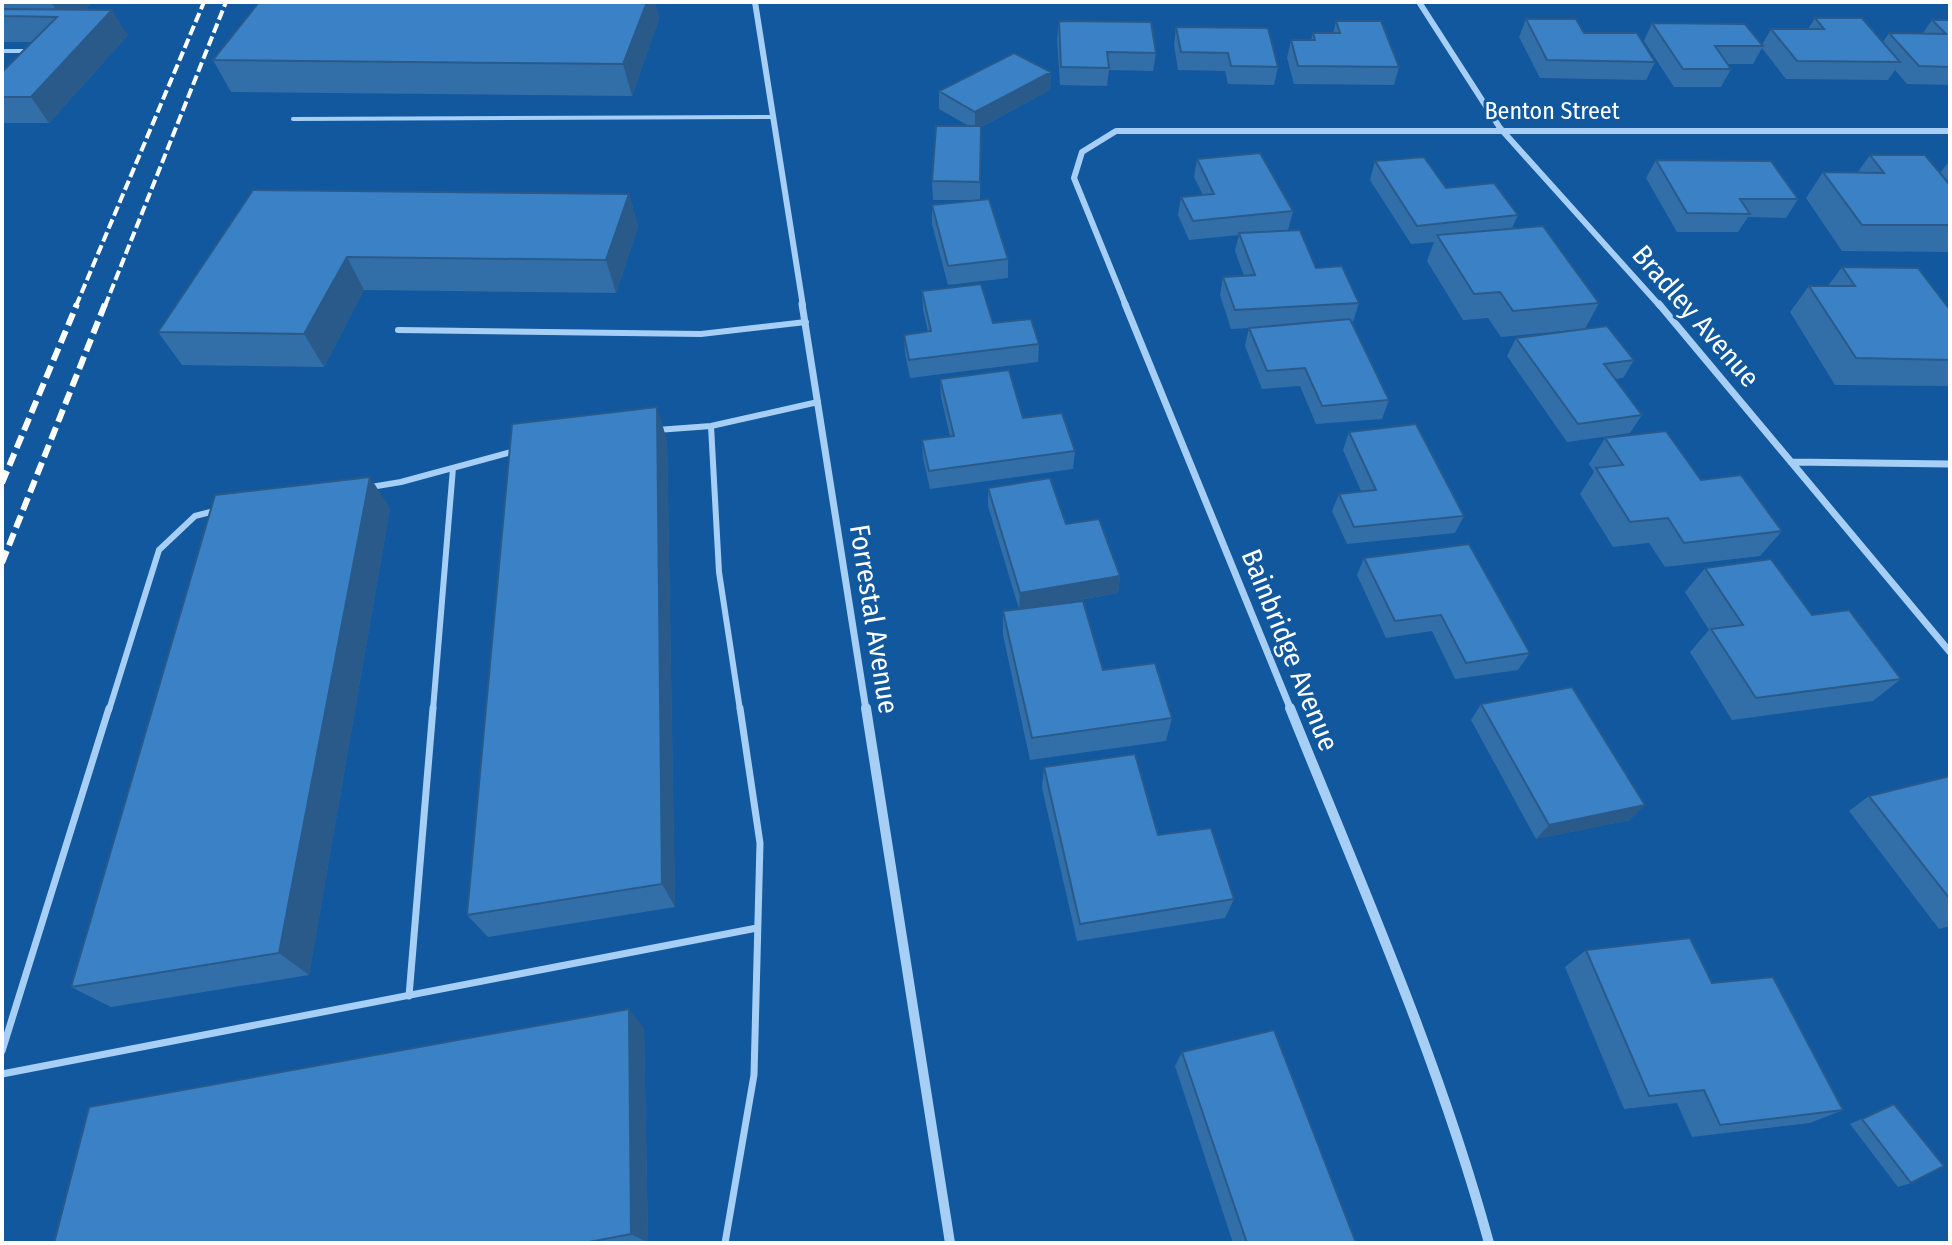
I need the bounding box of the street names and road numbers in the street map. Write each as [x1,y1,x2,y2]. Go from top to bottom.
street label: Benton Street [1484,97,1620,125]
street label: Bradley Avenue [1625,238,1767,394]
street label: Forrestal Avenue [843,522,905,716]
street label: Bainbridge Avenue [1234,544,1346,756]

